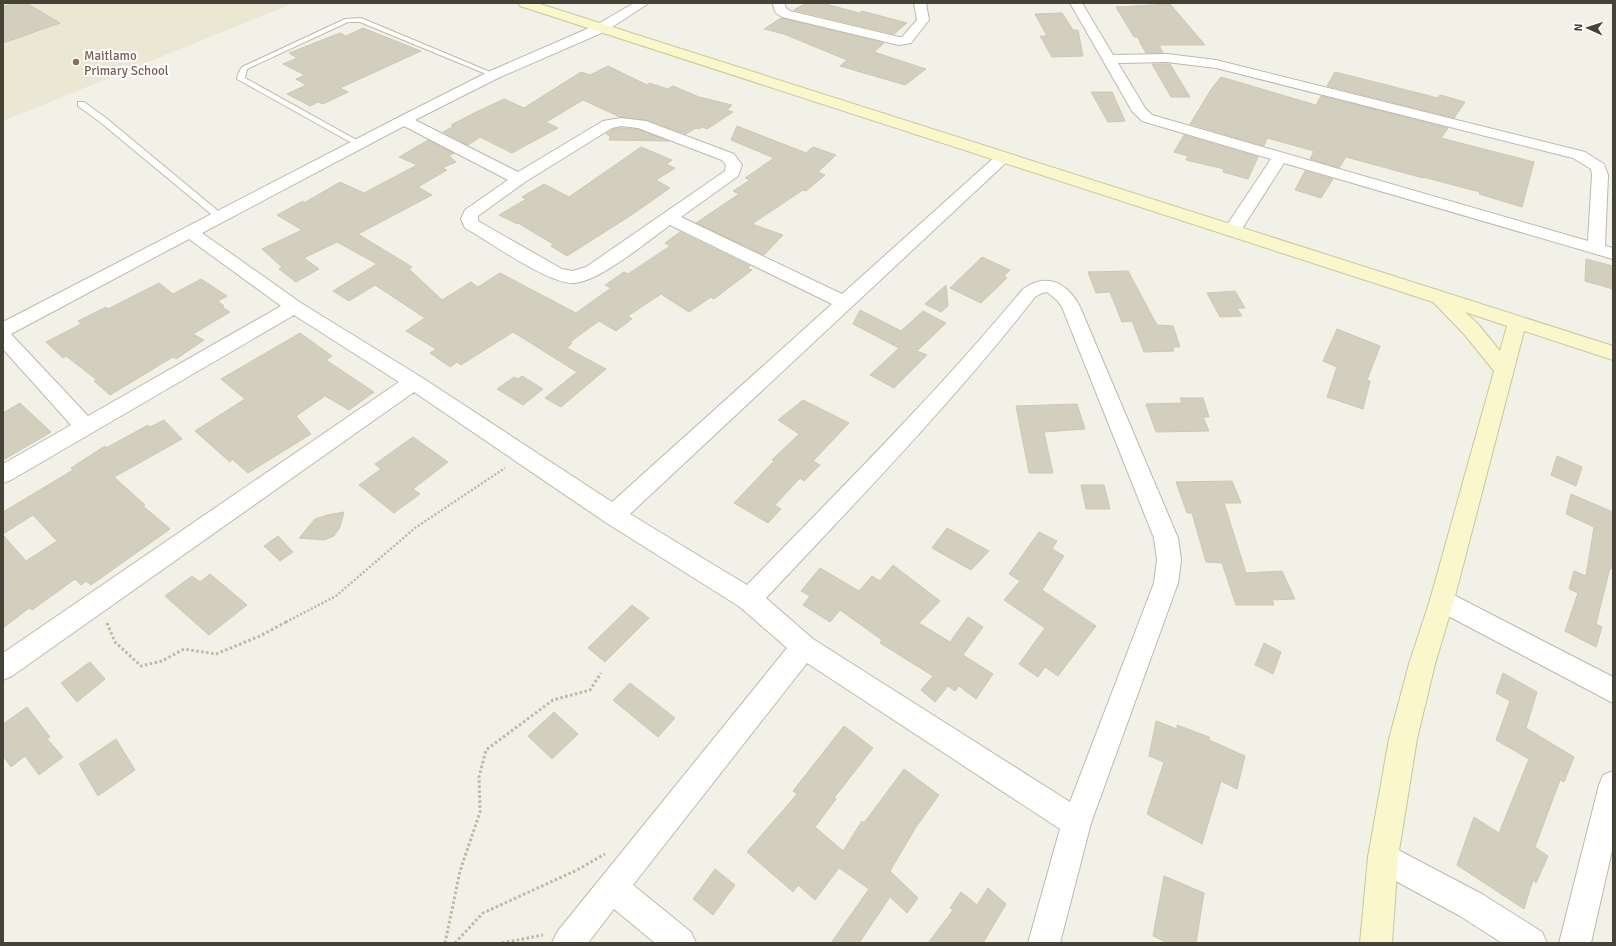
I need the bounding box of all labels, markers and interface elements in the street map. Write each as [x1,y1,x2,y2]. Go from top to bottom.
north arrow [1568,8,1608,48]
text: N [1572,23,1585,32]
place label: Maitlamo Primary School [84,48,169,79]
marker: Maitlamo Primary School [71,57,81,67]

